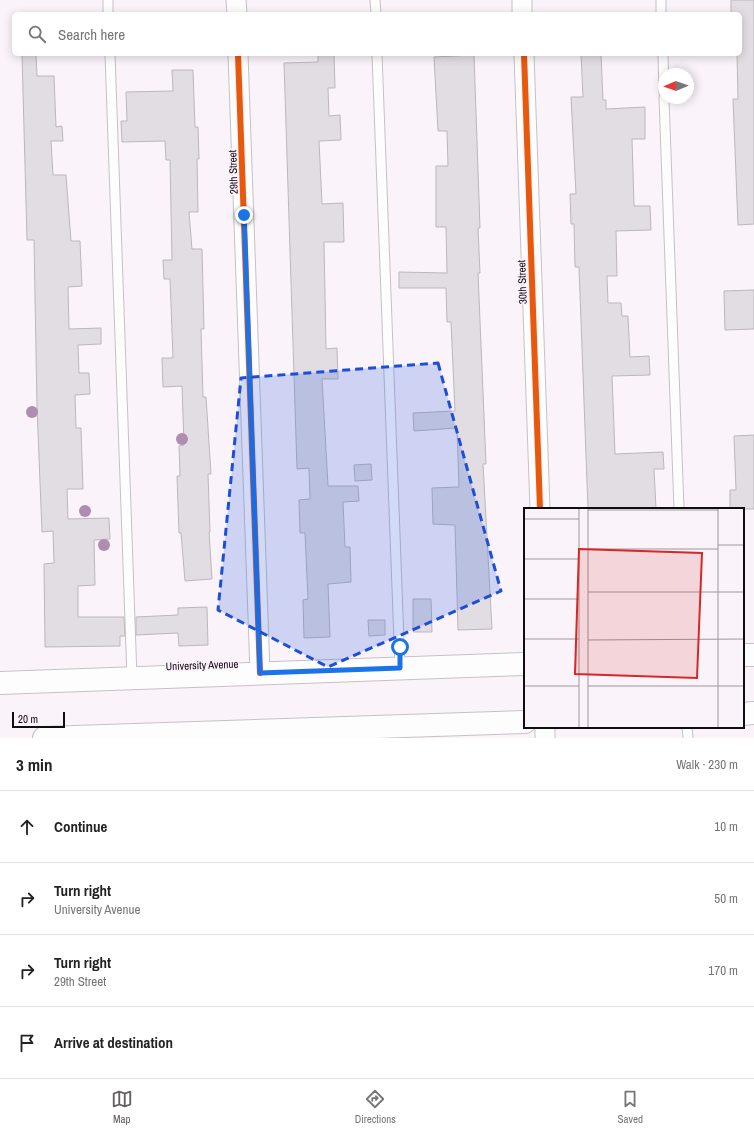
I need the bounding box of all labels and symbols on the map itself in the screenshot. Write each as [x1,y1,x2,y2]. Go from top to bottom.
north arrow [658,68,694,104]
street label: 29th Street [225,149,241,194]
route end [235,206,253,224]
street label: 30th Street [514,259,530,304]
inset map [524,508,744,728]
route start [391,638,409,656]
street label: University Avenue [165,657,239,673]
scale bar [12,710,65,729]

